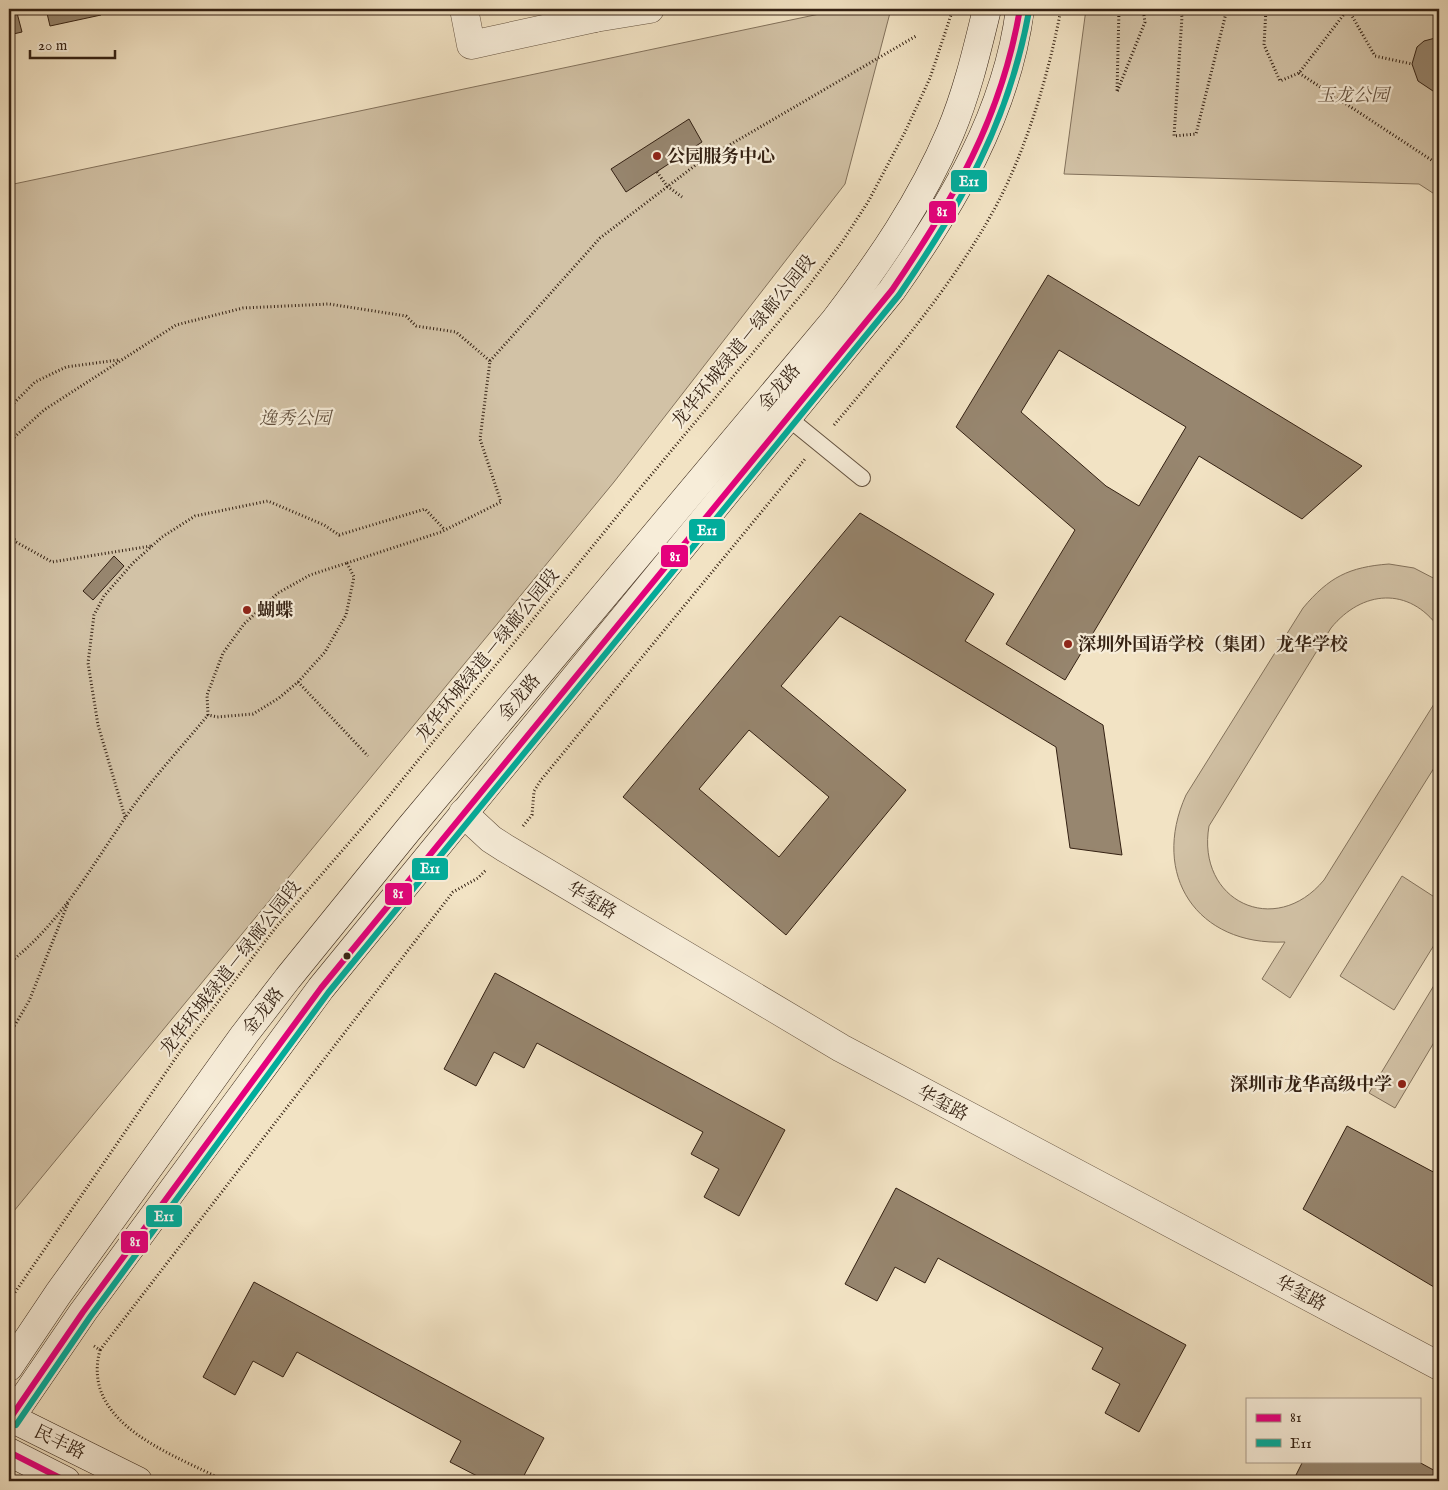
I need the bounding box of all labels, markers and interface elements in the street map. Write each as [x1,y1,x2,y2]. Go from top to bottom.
scale bar [30,28,115,60]
text: 20 m [38,36,68,55]
park label: 玉龙公园 [1317,85,1392,108]
place label: 公园服务中心 [667,146,775,169]
marker: 公园服务中心 [651,150,663,162]
line badge: E11 [950,169,988,193]
text: E11 [959,173,979,191]
line badge: 81 [928,200,957,224]
text: 81 [937,203,947,221]
street label: 龙华环城绿道－绿廊公园段 [667,251,821,433]
street label: 金龙路 [754,360,806,416]
park label: 逸秀公园 [259,408,334,431]
line badge: E11 [688,518,726,542]
text: E11 [697,522,717,540]
line badge: 81 [660,544,689,568]
text: 81 [670,548,680,566]
street label: 龙华环城绿道－绿廊公园段 [411,565,565,747]
place label: 蝴蝶 [257,600,293,623]
marker: 蝴蝶 [241,604,253,616]
place label: 深圳外国语学校（集团）龙华学校 [1078,634,1348,657]
marker: 深圳外国语学校（集团）龙华学校 [1062,638,1074,650]
street label: 金龙路 [494,670,546,726]
line badge: E11 [411,857,449,881]
text: E11 [420,860,440,878]
street label: 龙华环城绿道－绿廊公园段 [156,877,307,1061]
street label: 华玺路 [562,878,620,925]
line badge: 81 [384,882,413,906]
text: 81 [393,885,403,903]
unlabelled marker [342,951,352,961]
street label: 金龙路 [238,984,290,1040]
place label: 深圳市龙华高级中学 [1230,1074,1392,1097]
marker: 深圳市龙华高级中学 [1396,1078,1408,1090]
street label: 华玺路 [913,1081,972,1127]
line badge: E11 [145,1204,183,1228]
text: E11 [154,1208,174,1226]
line badge: 81 [120,1230,149,1254]
text: 81 [130,1233,140,1251]
street label: 华玺路 [1271,1271,1330,1317]
legend [1246,1398,1420,1462]
text: 81 [1290,1408,1301,1427]
street label: 民丰路 [30,1421,89,1466]
text: E11 [1290,1434,1312,1453]

